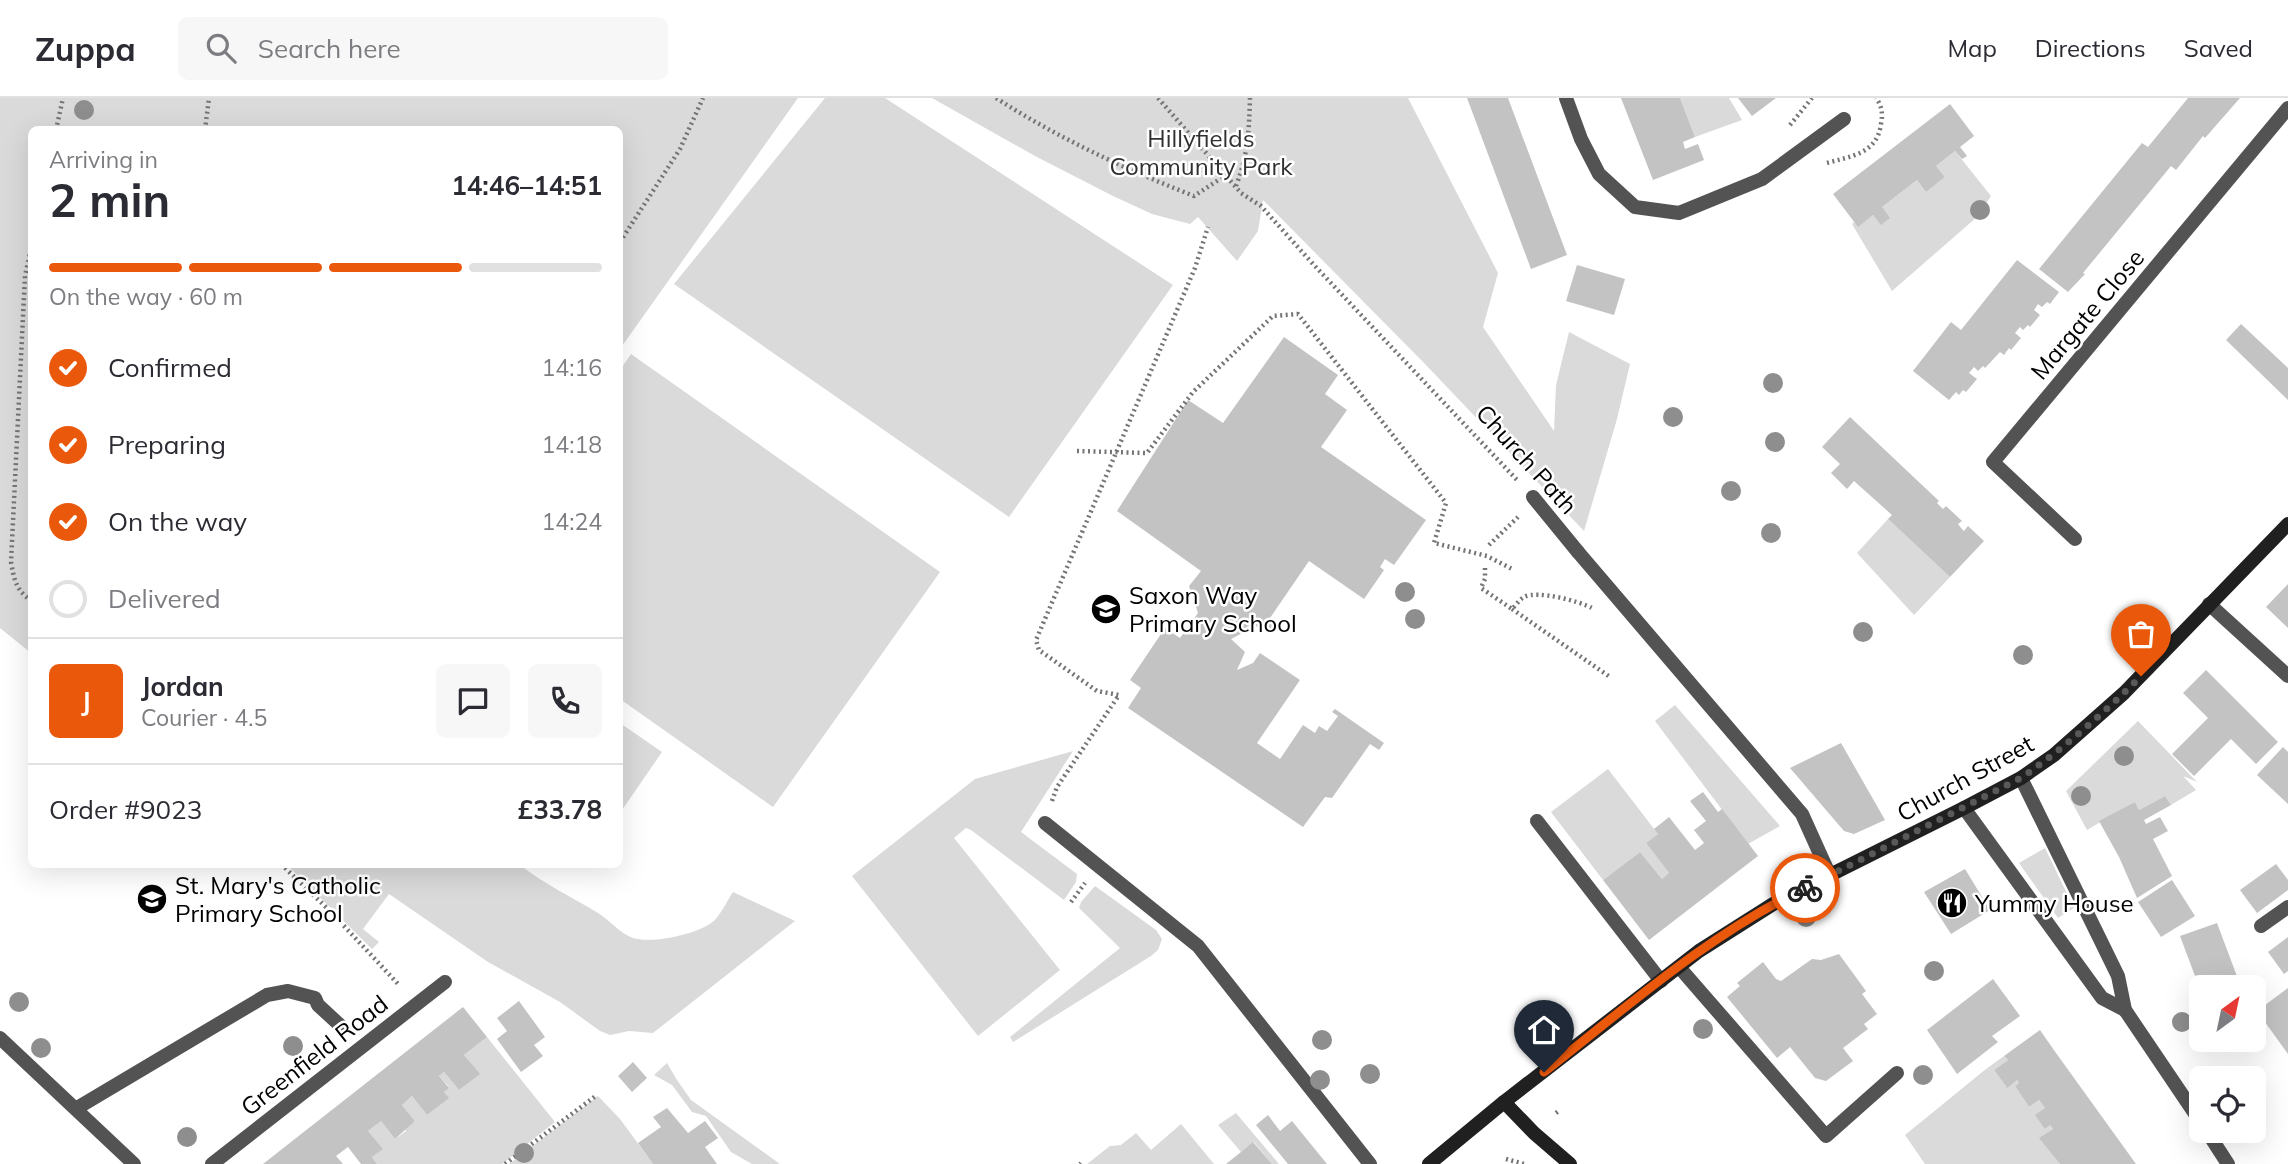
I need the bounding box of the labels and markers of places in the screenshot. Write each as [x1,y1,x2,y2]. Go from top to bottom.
place label: Saxon Way Primary School [1129,580,1297,638]
school or university icon: Saxon Way Primary School [1089,592,1123,626]
pin [2111,604,2171,676]
place label: St. Mary's Catholic Primary School [175,870,381,928]
school or university icon: St. Mary's Catholic Primary School [135,882,169,916]
restaurant icon: Yummy House [1935,886,1969,920]
place label: Yummy House [1974,888,2134,918]
pin [1514,1000,1574,1072]

